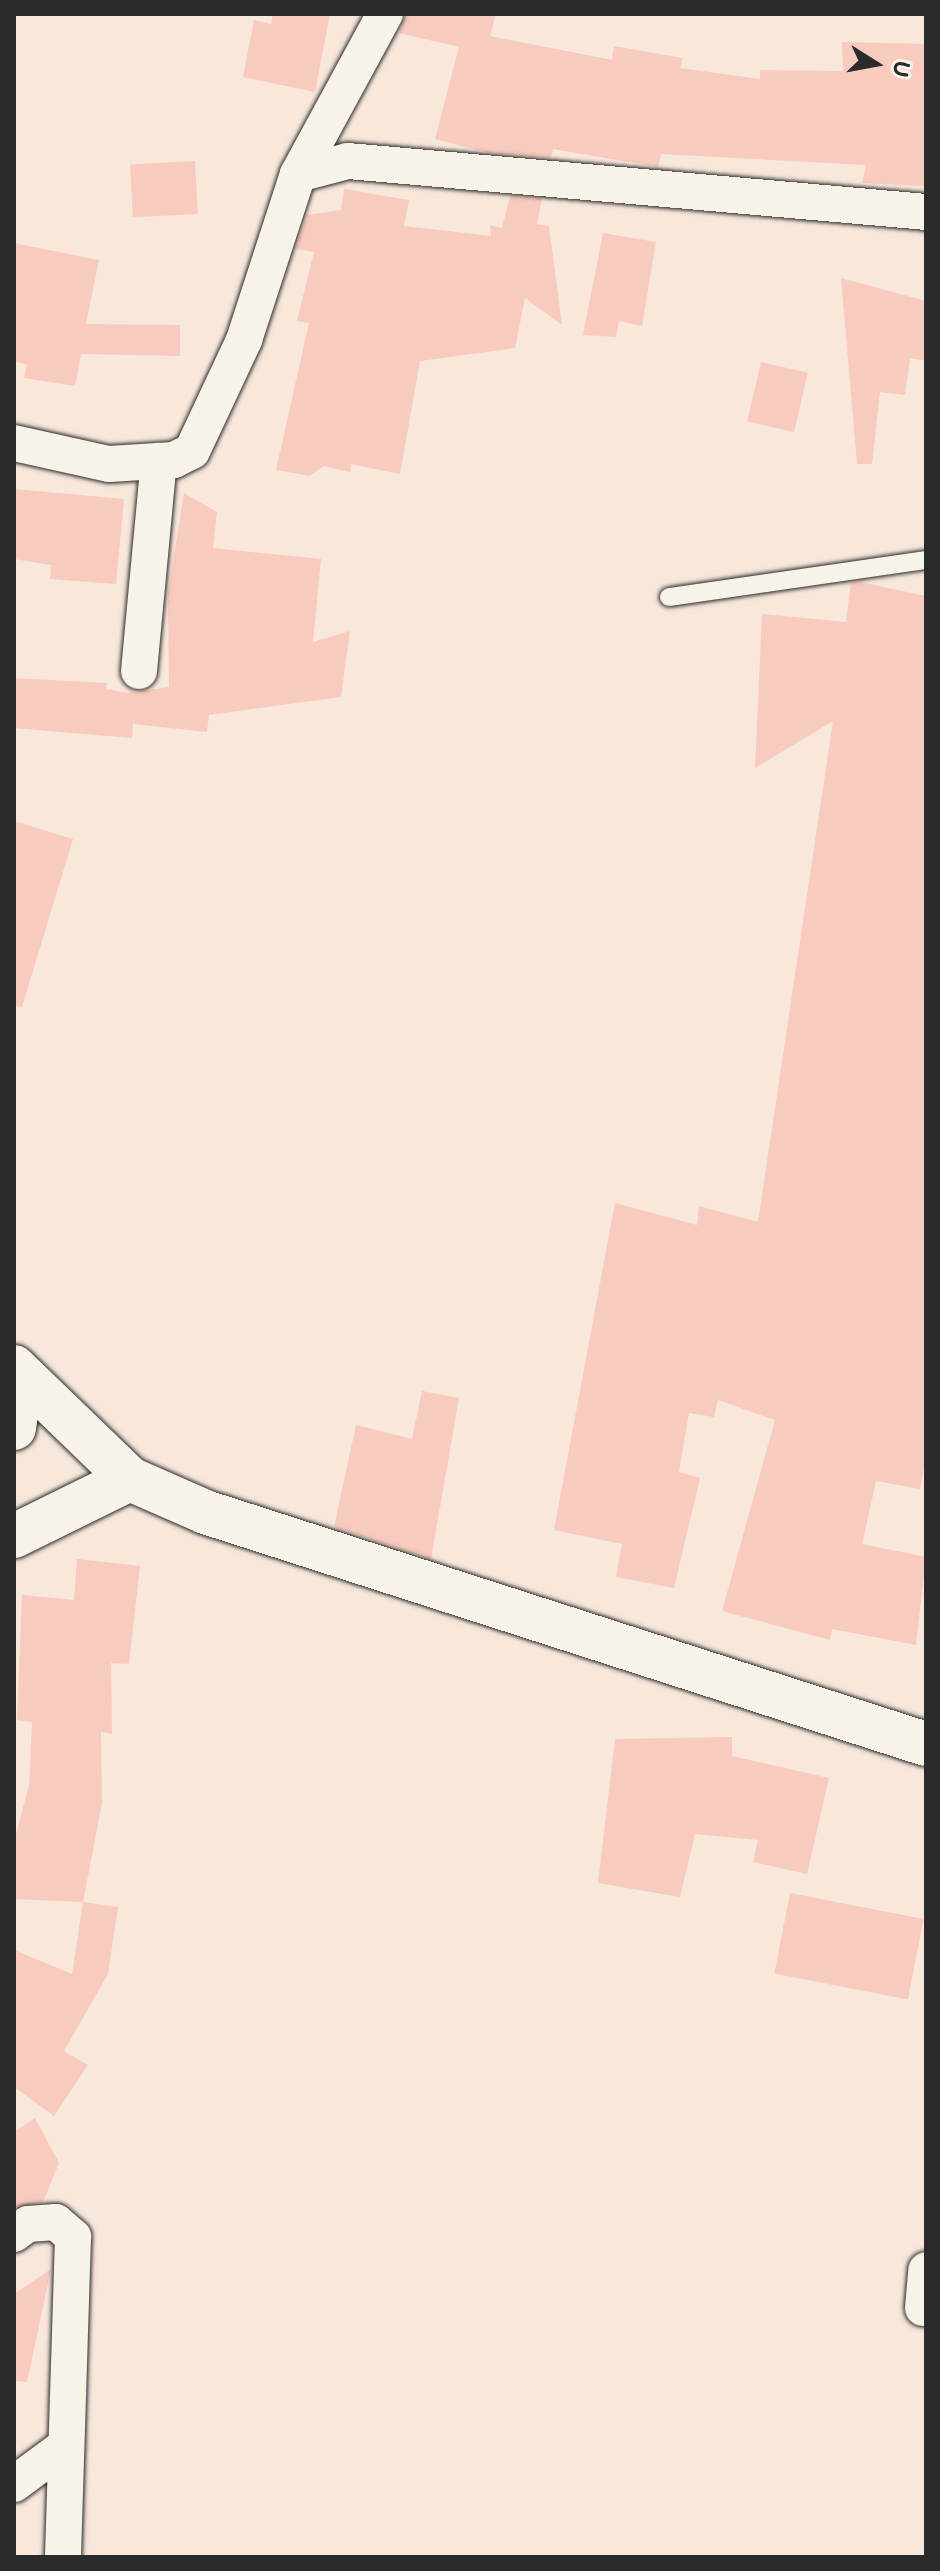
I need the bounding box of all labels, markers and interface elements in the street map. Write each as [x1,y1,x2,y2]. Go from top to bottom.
north arrow [836,24,916,104]
text: U [885,58,915,79]

